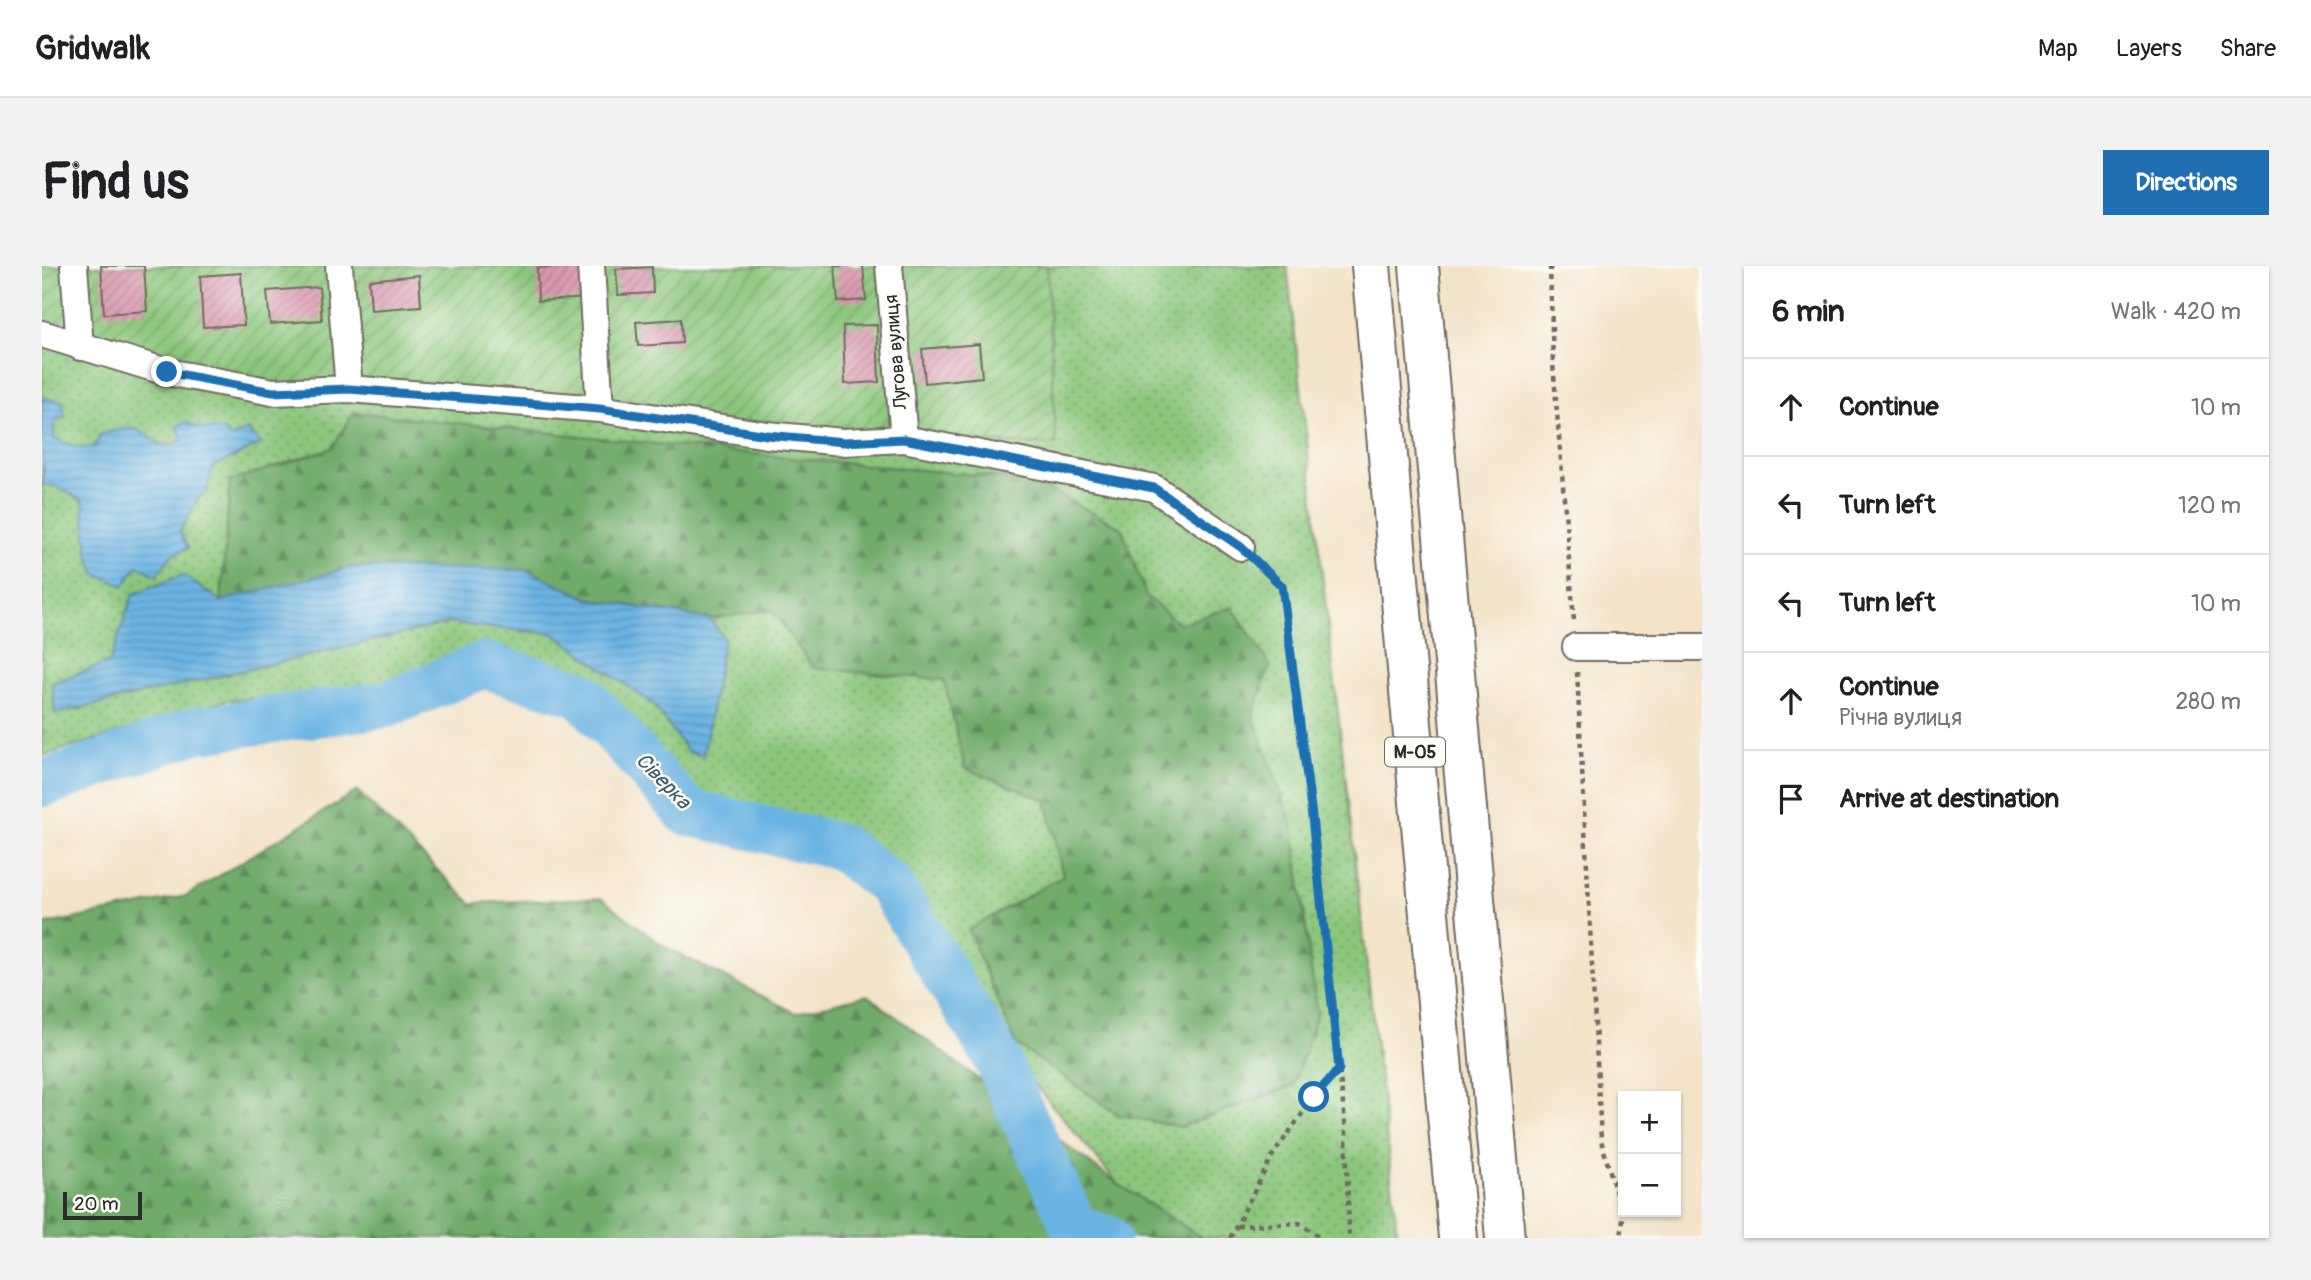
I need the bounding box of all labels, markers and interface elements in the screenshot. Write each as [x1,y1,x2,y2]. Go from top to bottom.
text: Gridwalk [35,28,150,69]
text: Map [2038,34,2078,63]
text: Layers [2116,34,2182,63]
text: Share [2220,34,2276,63]
button: Directions [2103,150,2269,215]
text: Find us [42,152,189,213]
street label: Лугова вулиця [879,293,913,411]
text: 6 min [1772,293,1845,330]
text: Walk · 420 m [2111,297,2241,326]
route end [151,356,182,387]
icon: ahead [1772,388,1810,426]
text: Continue [1839,391,1939,423]
text: 10 m [2191,393,2241,422]
icon: left [1772,486,1810,524]
text: Turn left [1839,489,1935,521]
text: 120 m [2178,491,2241,520]
icon: left [1772,584,1810,622]
text: Turn left [1839,587,1935,619]
text: 10 m [2191,589,2241,618]
text: Continue [1839,671,1939,703]
icon: ahead [1772,682,1810,720]
text: 280 m [2175,687,2241,716]
text: Річна вулиця [1839,703,1962,732]
road number: М-05 [1385,738,1445,766]
water label: Сіверка [630,747,697,816]
icon: arrive [1772,780,1810,818]
text: Arrive at destination [1839,783,2059,815]
route start [1298,1081,1329,1112]
map controls [1618,1091,1681,1217]
button: + [1618,1091,1681,1154]
button: − [1618,1154,1681,1217]
scale bar [63,1189,142,1221]
text: 20 m [74,1192,119,1216]

